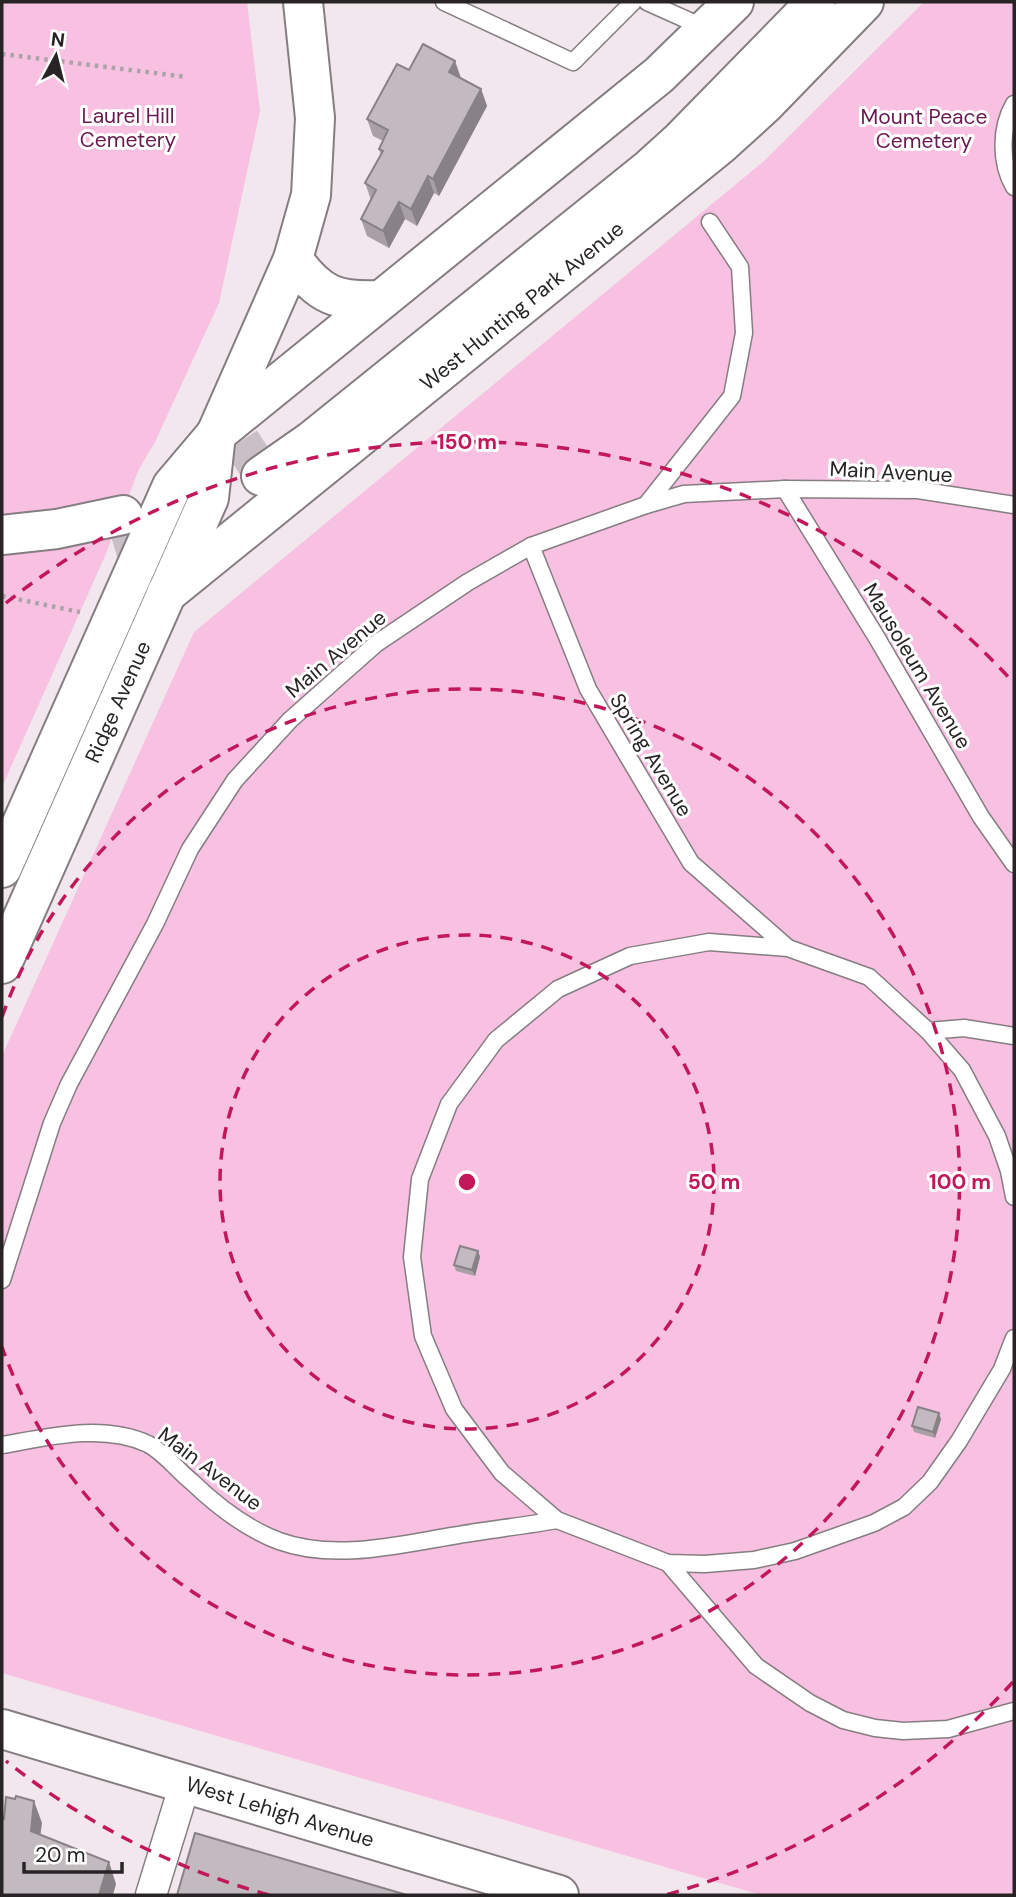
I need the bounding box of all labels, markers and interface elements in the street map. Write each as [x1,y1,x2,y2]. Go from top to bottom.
north arrow [21,21,91,91]
text: N [50,26,66,53]
park label: Laurel Hill Cemetery [80,102,177,154]
park label: Mount Peace Cemetery [861,103,988,155]
street label: West Hunting Park Avenue [414,215,630,397]
text: 150 m [437,428,497,456]
street label: Main Avenue [829,455,953,489]
street label: Mausoleum Avenue [856,578,978,754]
street label: Main Avenue [280,604,392,704]
street label: Ridge Avenue [79,636,157,767]
street label: Spring Avenue [603,688,699,822]
text: 50 m [688,1168,740,1196]
text: 100 m [929,1168,991,1196]
centre of rings [455,1170,479,1194]
street label: Main Avenue [152,1421,268,1517]
street label: West Lehigh Avenue [182,1770,378,1854]
scale bar [24,1830,122,1874]
text: 20 m [35,1841,86,1869]

